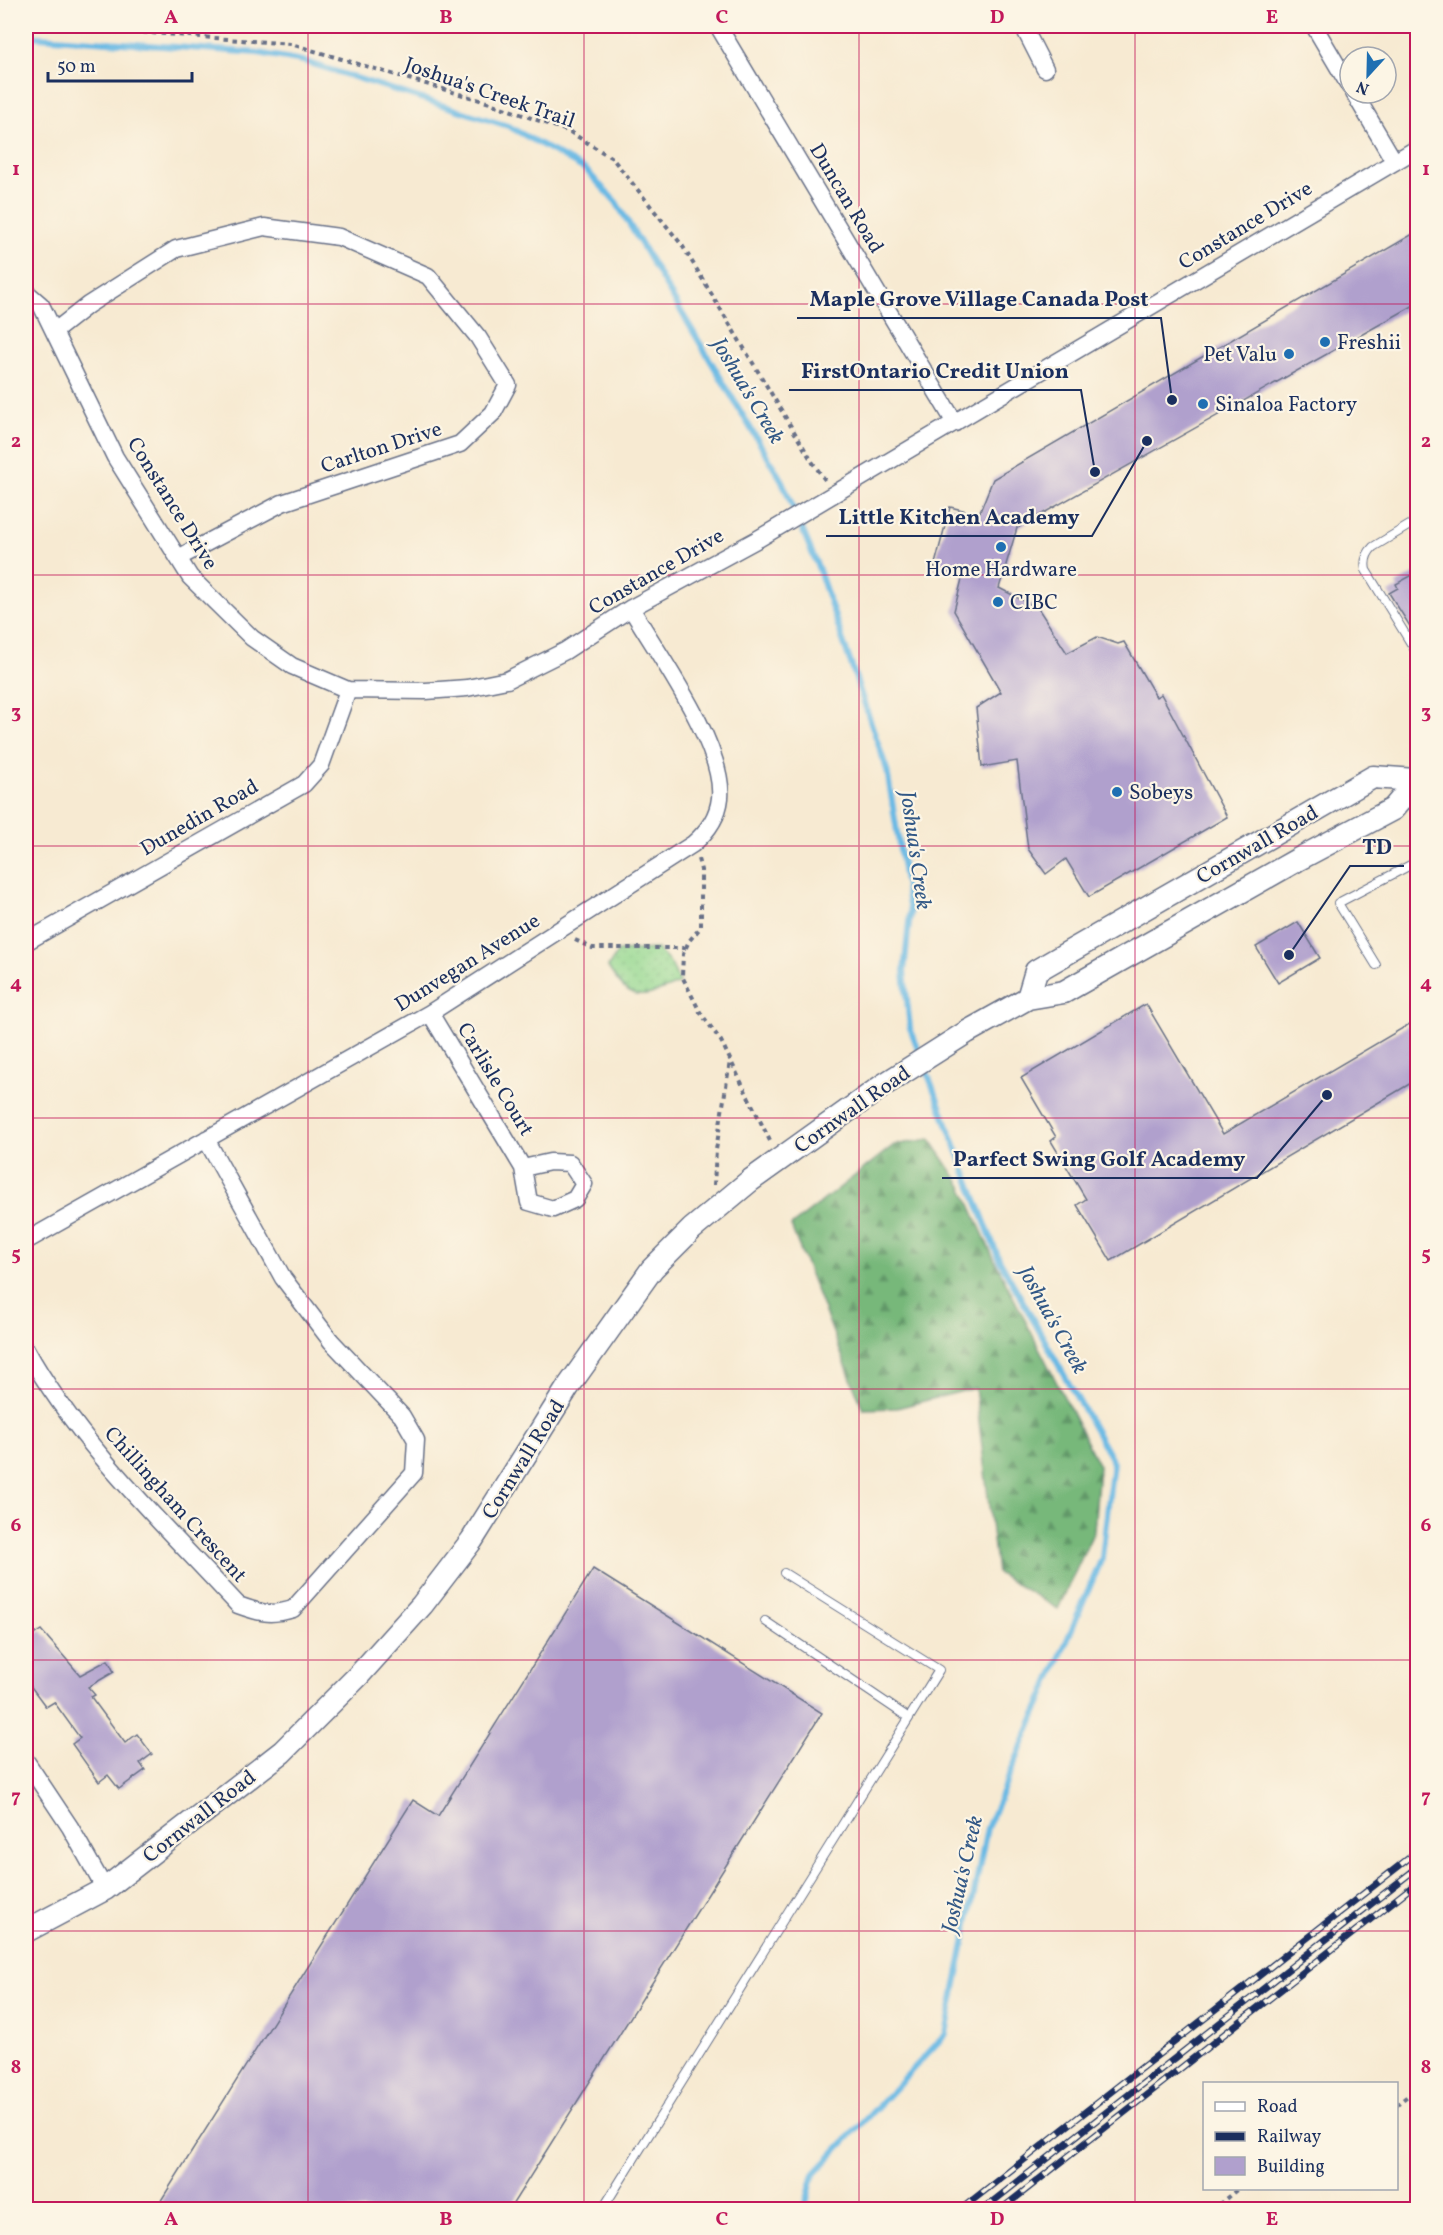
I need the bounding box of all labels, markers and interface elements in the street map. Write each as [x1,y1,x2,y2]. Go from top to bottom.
text: A [164,4,178,32]
text: B [439,4,453,32]
text: C [716,4,729,32]
text: D [990,4,1004,32]
text: E [1266,4,1278,32]
scale bar [48,45,192,83]
north arrow [1338,45,1398,105]
street label: Joshua's Creek Trail [400,51,579,136]
text: 50 m [57,55,96,80]
text: N [1353,75,1373,99]
street label: Duncan Road [801,138,890,259]
text: 1 [12,156,20,184]
text: 1 [1422,156,1430,184]
street label: Constance Drive [1173,175,1318,278]
callout: Maple Grove Village Canada Post [797,278,1161,318]
text: Maple Grove Village Canada Post [809,285,1149,316]
place label: Freshii [1337,329,1401,358]
water label: Joshua's Creek [702,330,791,450]
marker: Freshii [1318,335,1332,349]
place label: Pet Valu [1203,341,1277,370]
marker: Pet Valu [1282,347,1296,361]
callout: FirstOntario Credit Union [789,350,1081,390]
text: FirstOntario Credit Union [801,357,1069,388]
place label: Sinaloa Factory [1215,391,1358,420]
marker: Sinaloa Factory [1196,397,1210,411]
street label: Carlton Drive [317,415,446,482]
text: 2 [11,428,21,456]
text: 2 [1421,428,1431,456]
street label: Constance Drive [119,432,224,576]
callout: Little Kitchen Academy [826,496,1092,536]
text: Little Kitchen Academy [838,503,1080,534]
street label: Constance Drive [584,522,730,623]
marker: Home Hardware [994,540,1008,554]
place label: Home Hardware [925,556,1077,585]
place label: CIBC [1010,589,1058,618]
marker: CIBC [991,595,1005,609]
text: 3 [11,699,21,727]
text: 3 [1421,699,1431,727]
street label: Dunedin Road [135,773,264,864]
place label: Sobeys [1129,779,1193,808]
marker: Sobeys [1110,785,1124,799]
water label: Joshua's Creek [891,787,938,912]
street label: Cornwall Road [1191,799,1324,892]
callout: TD [1350,826,1404,866]
text: TD [1362,833,1392,864]
street label: Dunvegan Avenue [390,907,546,1020]
text: 4 [10,970,22,998]
text: 4 [1420,970,1432,998]
street label: Carlisle Court [449,1017,540,1142]
street label: Cornwall Road [789,1059,917,1161]
callout: Parfect Swing Golf Academy [942,1138,1257,1178]
text: Parfect Swing Golf Academy [953,1145,1246,1176]
text: 5 [11,1241,21,1269]
text: 5 [1421,1241,1431,1269]
water label: Joshua's Creek [1008,1259,1094,1380]
street label: Cornwall Road [476,1394,573,1525]
street label: Chillingham Crescent [97,1421,253,1589]
text: 6 [11,1512,22,1540]
text: 6 [1421,1512,1432,1540]
street label: Cornwall Road [137,1764,263,1871]
text: 7 [11,1783,21,1811]
text: 7 [1421,1783,1431,1811]
water label: Joshua's Creek [934,1813,992,1938]
text: 8 [11,2054,21,2082]
text: 8 [1421,2054,1431,2082]
legend [1203,2082,1398,2190]
text: Road [1257,2095,1298,2120]
text: Railway [1257,2125,1321,2150]
text: Building [1257,2155,1325,2180]
text: A [164,2206,178,2234]
text: B [439,2206,453,2234]
text: C [716,2206,729,2234]
text: D [990,2206,1004,2234]
text: E [1266,2206,1278,2234]

